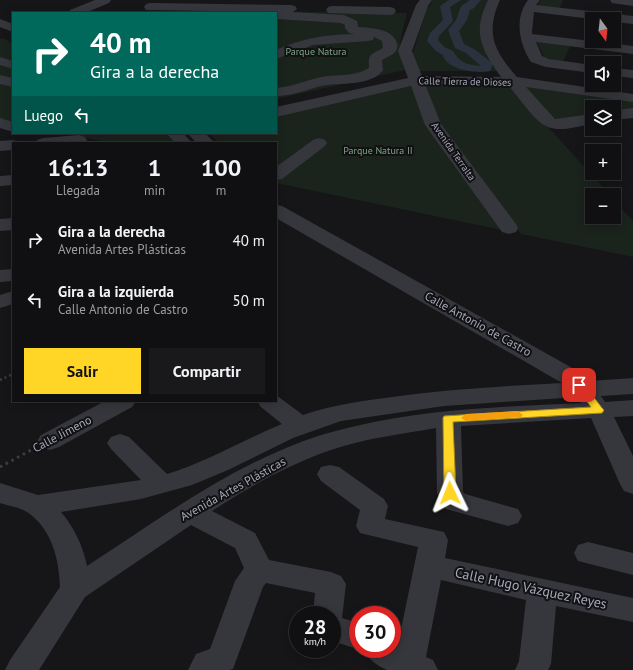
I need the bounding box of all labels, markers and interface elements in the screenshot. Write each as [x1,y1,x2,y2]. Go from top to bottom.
north arrow [585,12,621,48]
map controls [585,12,621,224]
text: 40 m [90,24,151,61]
icon: right [24,28,76,80]
park label: Parque Natura [286,45,347,58]
button: sound [585,56,621,92]
text: Gira a la derecha [90,60,219,83]
street label: Calle Tierra de Dioses [419,74,511,89]
button: layers [585,100,621,136]
icon: left [71,104,93,126]
text: Luego [24,106,63,125]
street label: Avenida Terralta [429,119,479,183]
park label: Parque Natura II [343,144,413,157]
button: + [585,144,621,180]
text: 16:13 [48,152,108,183]
text: 1 [148,152,161,183]
text: 100 [201,152,241,183]
text: Llegada [56,182,100,199]
text: min [144,182,165,199]
text: m [216,182,226,199]
button: − [585,188,621,224]
text: Gira a la derecha [58,222,165,241]
icon: right [24,229,46,251]
text: 40 m [232,231,265,250]
text: Avenida Artes Plásticas [58,241,186,258]
text: Gira a la izquierda [58,282,174,301]
street label: Calle Antonio de Castro [422,288,534,359]
icon: left [24,289,46,311]
text: 50 m [232,291,265,310]
text: Calle Antonio de Castro [58,301,188,318]
button: Salir [24,348,141,394]
button: Compartir [149,348,265,394]
pin [562,368,596,402]
icon: arrive [568,374,590,396]
street label: Calle Jimeno [30,412,94,455]
street label: Avenida Artes Plásticas [178,453,288,524]
position arrow [429,472,471,514]
street label: Calle Hugo Vázquez Reyes [453,563,609,613]
speed limit sign: 30 [349,606,401,658]
text: 28 [304,614,326,640]
text: km/h [304,635,326,648]

